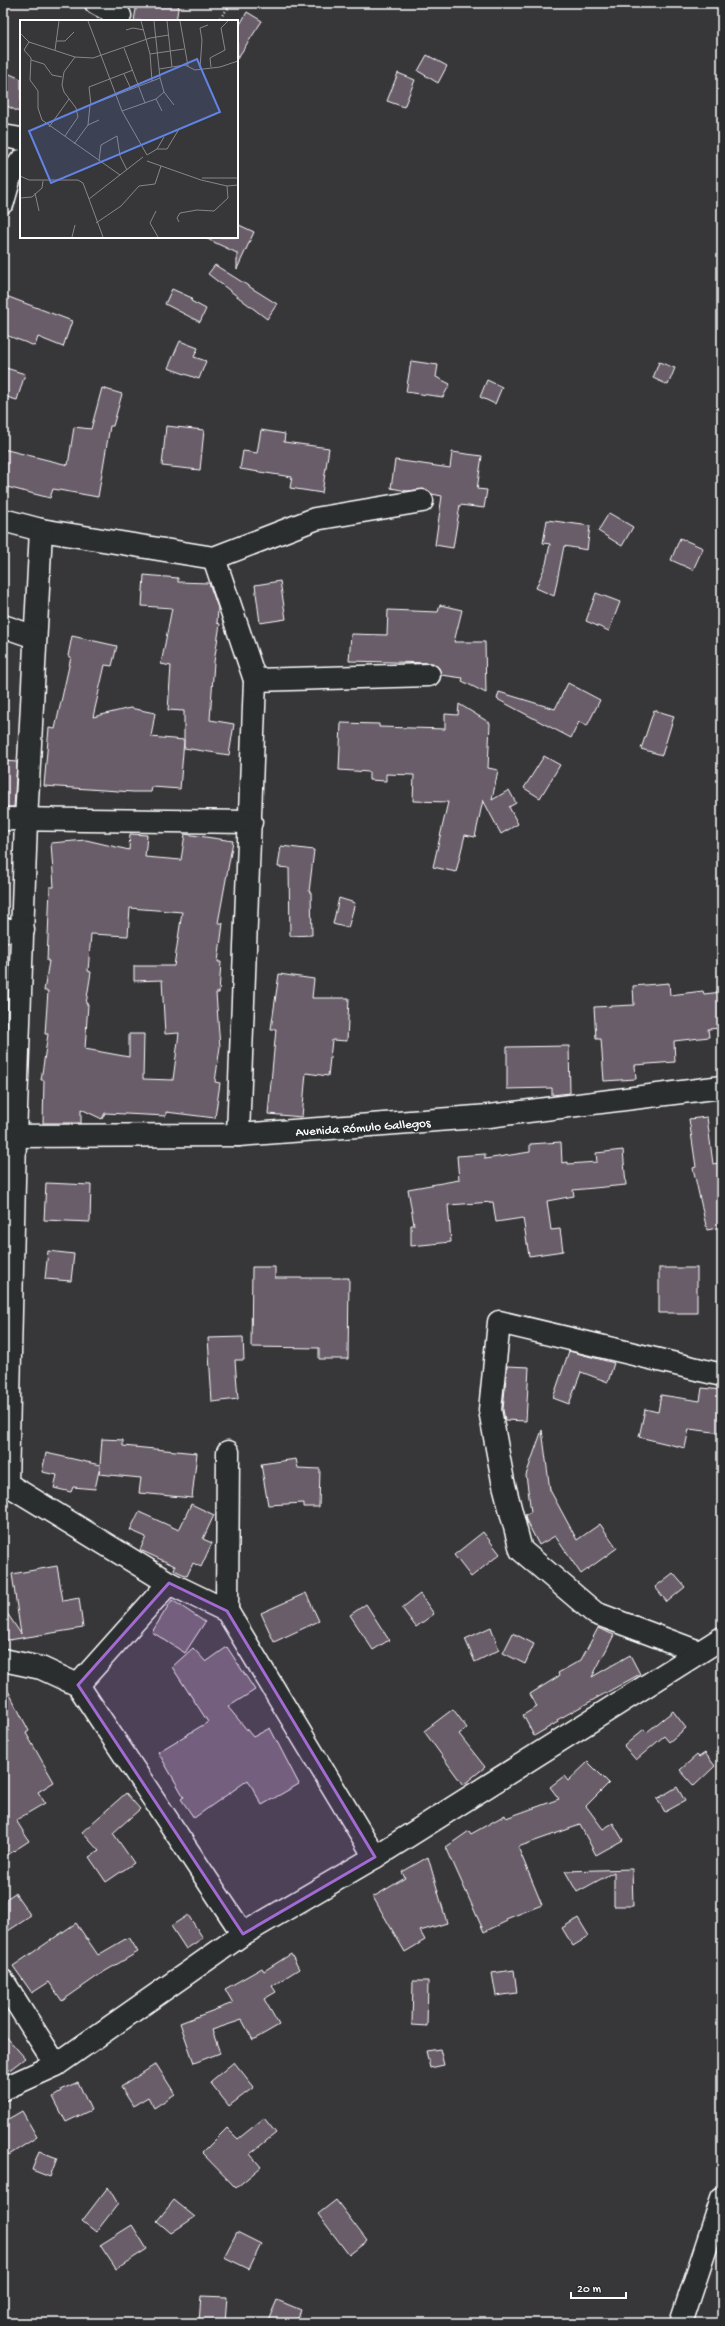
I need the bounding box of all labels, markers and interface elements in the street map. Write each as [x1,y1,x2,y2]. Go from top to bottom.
inset map [20,20,238,238]
street label: Avenida Rómulo Gallegos [295,1116,432,1141]
scale bar [571,2274,626,2300]
text: 20 m [577,2283,602,2297]

